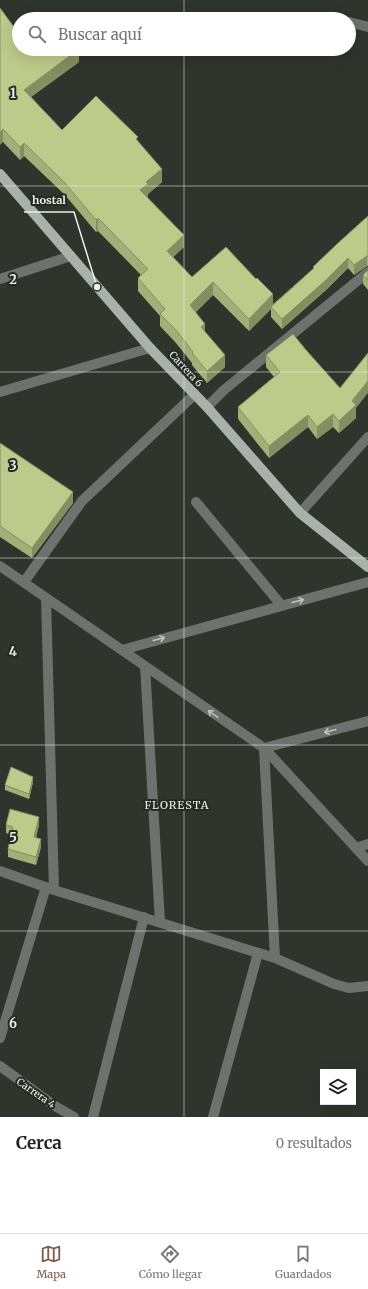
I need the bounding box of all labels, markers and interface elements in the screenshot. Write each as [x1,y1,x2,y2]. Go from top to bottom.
search box [12,12,356,56]
icon: search [26,23,48,45]
text: Buscar aquí [58,25,142,44]
text: 1 [10,85,16,102]
callout: hostal [24,189,74,212]
text: hostal [32,193,66,207]
text: 2 [9,271,17,288]
street label: Carrera 6 [166,348,206,390]
text: 3 [9,457,17,474]
one-way arrow [291,597,304,604]
one-way arrow [153,635,166,643]
text: 4 [9,643,18,660]
one-way arrow [208,710,219,718]
one-way arrow [324,728,337,735]
district label: FLORESTA [144,798,210,812]
text: 5 [9,829,17,846]
text: 6 [9,1015,17,1032]
map controls [320,1069,356,1105]
button: layers [320,1069,356,1105]
street label: Carrera 4 [14,1075,58,1111]
text: Cerca [16,1132,62,1154]
text: 0 resultados [276,1135,352,1152]
tab: Mapa [36,1243,66,1281]
tab: Cómo llegar [139,1243,202,1281]
tab: Guardados [275,1243,332,1281]

